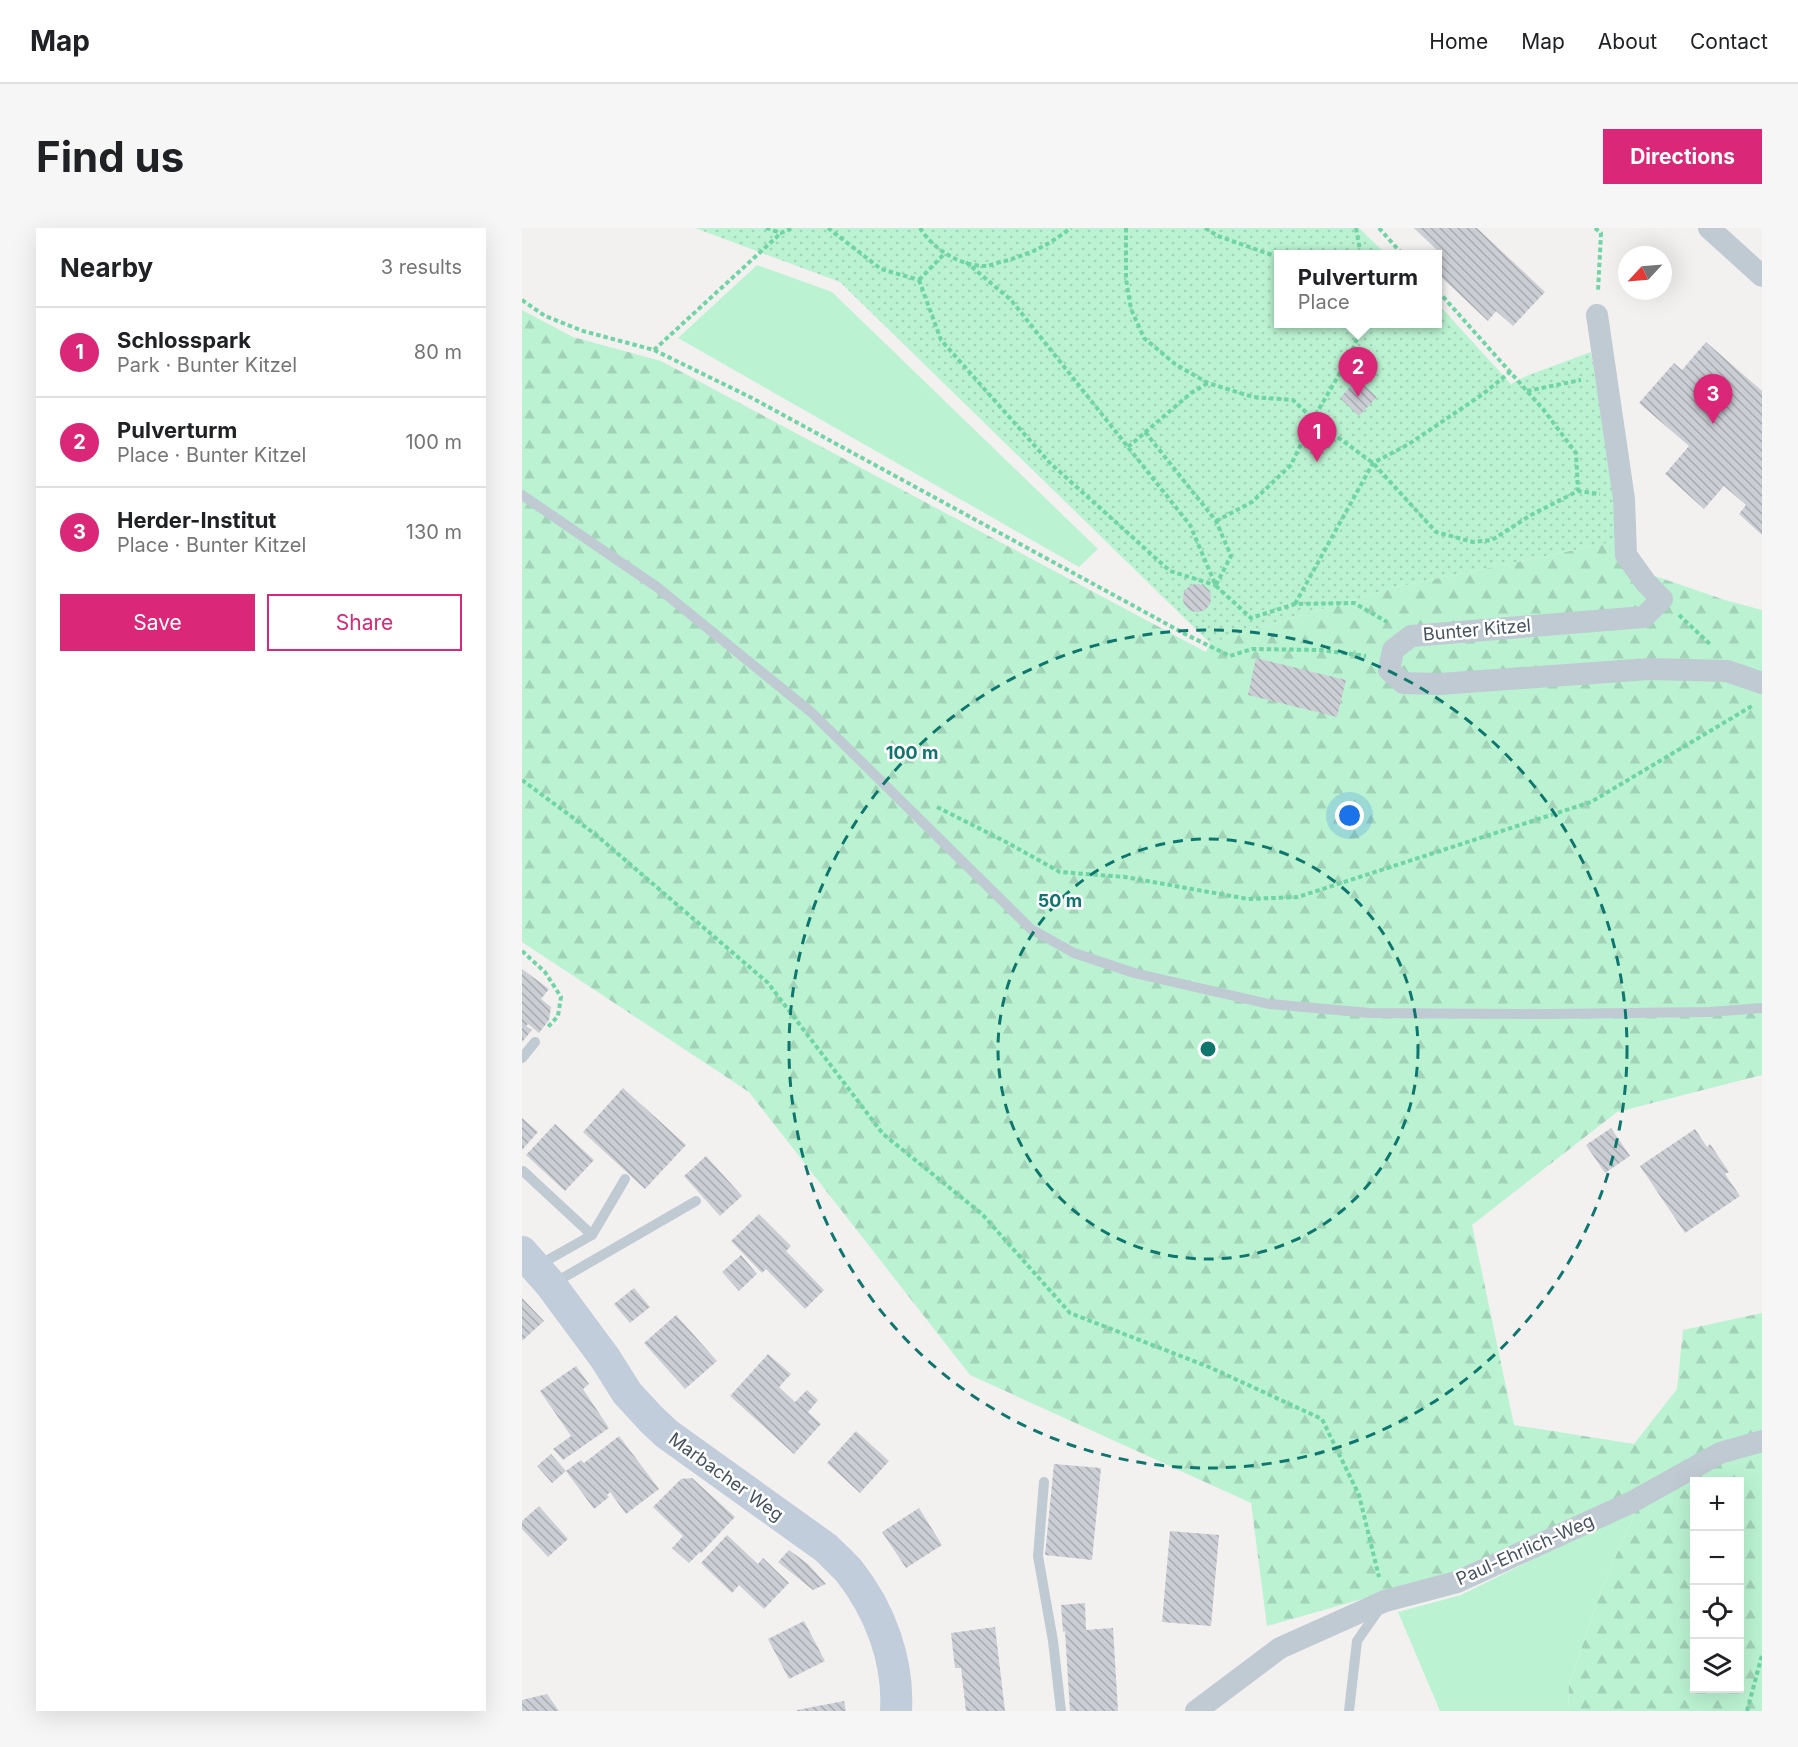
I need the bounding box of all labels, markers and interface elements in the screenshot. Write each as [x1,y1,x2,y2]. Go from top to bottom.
text: Map [30,24,90,58]
text: Home [1429,29,1488,54]
text: Map [1521,29,1565,54]
text: About [1598,29,1657,54]
text: Contact [1690,29,1768,54]
button: Directions [1603,129,1762,184]
text: Find us [36,131,184,182]
north arrow [1618,246,1672,300]
popup [1274,250,1442,328]
text: Nearby [60,252,153,283]
text: 3 results [381,255,462,279]
text: Pulverturm [1298,264,1418,290]
text: Place [1298,290,1350,314]
text: Schlosspark [117,327,251,353]
text: 1 [75,340,84,364]
text: 80 m [414,340,462,364]
pin: 2 [1338,348,1378,397]
text: Park · Bunter Kitzel [117,353,297,377]
pin: 3 [1694,374,1732,424]
pin: 1 [1298,412,1336,462]
text: Pulverturm [117,417,237,443]
text: 2 [73,430,86,454]
text: 100 m [405,430,462,454]
text: Place · Bunter Kitzel [117,443,306,467]
text: Herder-Institut [117,507,276,533]
text: 3 [73,520,86,544]
text: 130 m [406,520,462,544]
text: Place · Bunter Kitzel [117,533,306,557]
button: Save [60,594,255,651]
button: Share [267,594,462,651]
street label: Bunter Kitzel [1422,614,1532,645]
text: 100 m [886,742,938,763]
your location [1335,801,1364,830]
text: 50 m [1038,890,1082,911]
centre of rings [1198,1039,1218,1059]
street label: Marbacher Weg [665,1428,788,1525]
map controls [1690,1477,1744,1693]
button: + [1690,1477,1744,1531]
street label: Paul-Ehrlich-Weg [1453,1510,1597,1589]
button: − [1690,1531,1744,1585]
button: locate [1690,1585,1744,1639]
button: layers [1690,1639,1744,1693]

